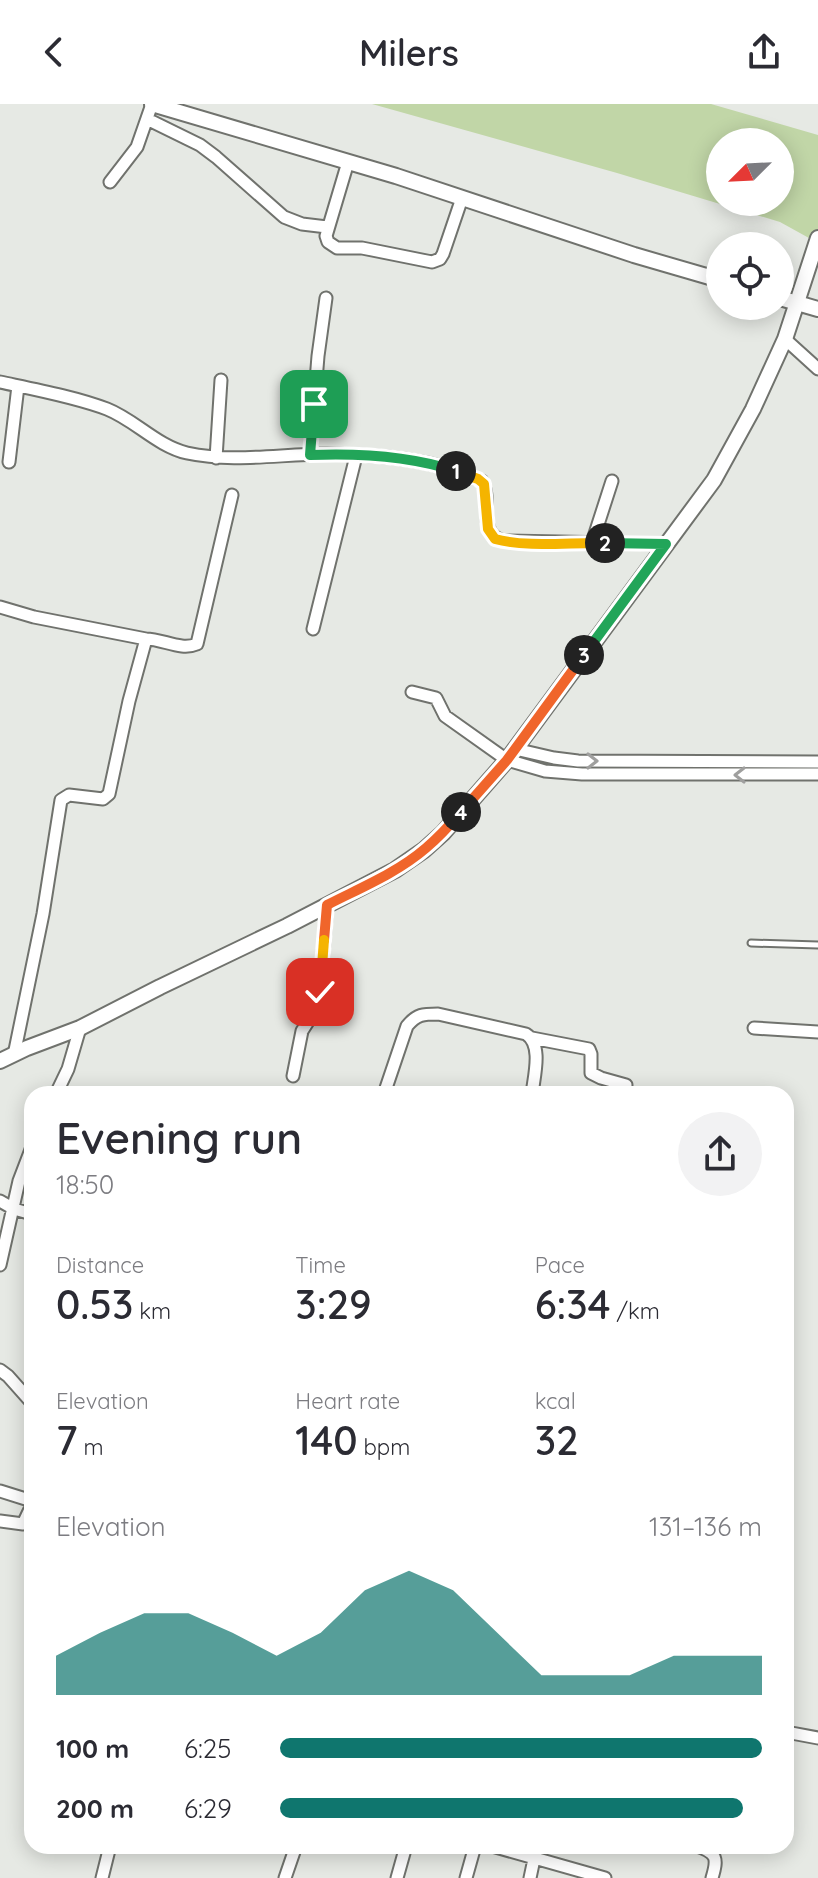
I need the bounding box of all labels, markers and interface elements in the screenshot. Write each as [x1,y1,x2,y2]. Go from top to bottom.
icon: back [32,30,76,74]
text: Milers [359,30,459,75]
icon: share [742,30,786,74]
north arrow [706,128,794,216]
map controls [706,128,794,320]
button: locate [706,232,794,320]
pin [280,370,348,438]
icon: arrive [292,382,336,426]
pin: 1 [436,451,476,491]
text: 1 [452,457,460,485]
pin: 2 [585,523,625,563]
text: 2 [599,529,611,557]
pin: 3 [564,635,604,675]
text: 3 [578,641,590,669]
one-way arrow [586,752,599,770]
one-way arrow [733,766,746,784]
pin: 4 [441,792,481,832]
text: 4 [455,798,467,826]
pin [286,958,354,1026]
icon: check [298,970,342,1014]
text: Evening run [56,1110,302,1165]
button: share [678,1112,762,1196]
text: 18:50 [56,1168,114,1201]
text: Distance [56,1251,144,1279]
text: Time [295,1251,346,1279]
text: Pace [535,1251,585,1279]
text: 0.53 [56,1279,133,1329]
text: 3:29 [295,1279,372,1329]
text: 6:34 [535,1279,610,1329]
text: km [133,1297,171,1325]
text: /km [610,1297,660,1325]
text: Elevation [56,1387,149,1415]
text: Heart rate [295,1387,400,1415]
text: kcal [535,1387,576,1415]
text: 7 [56,1415,77,1465]
text: 140 [295,1415,358,1465]
text: 32 [535,1415,579,1465]
text: m [77,1433,104,1461]
text: bpm [358,1433,410,1461]
text: Elevation [56,1510,166,1543]
text: 131–136 m [649,1510,762,1543]
text: 100 m [56,1732,129,1765]
text: 6:25 [184,1732,231,1765]
text: 200 m [56,1792,134,1825]
text: 6:29 [184,1792,232,1825]

